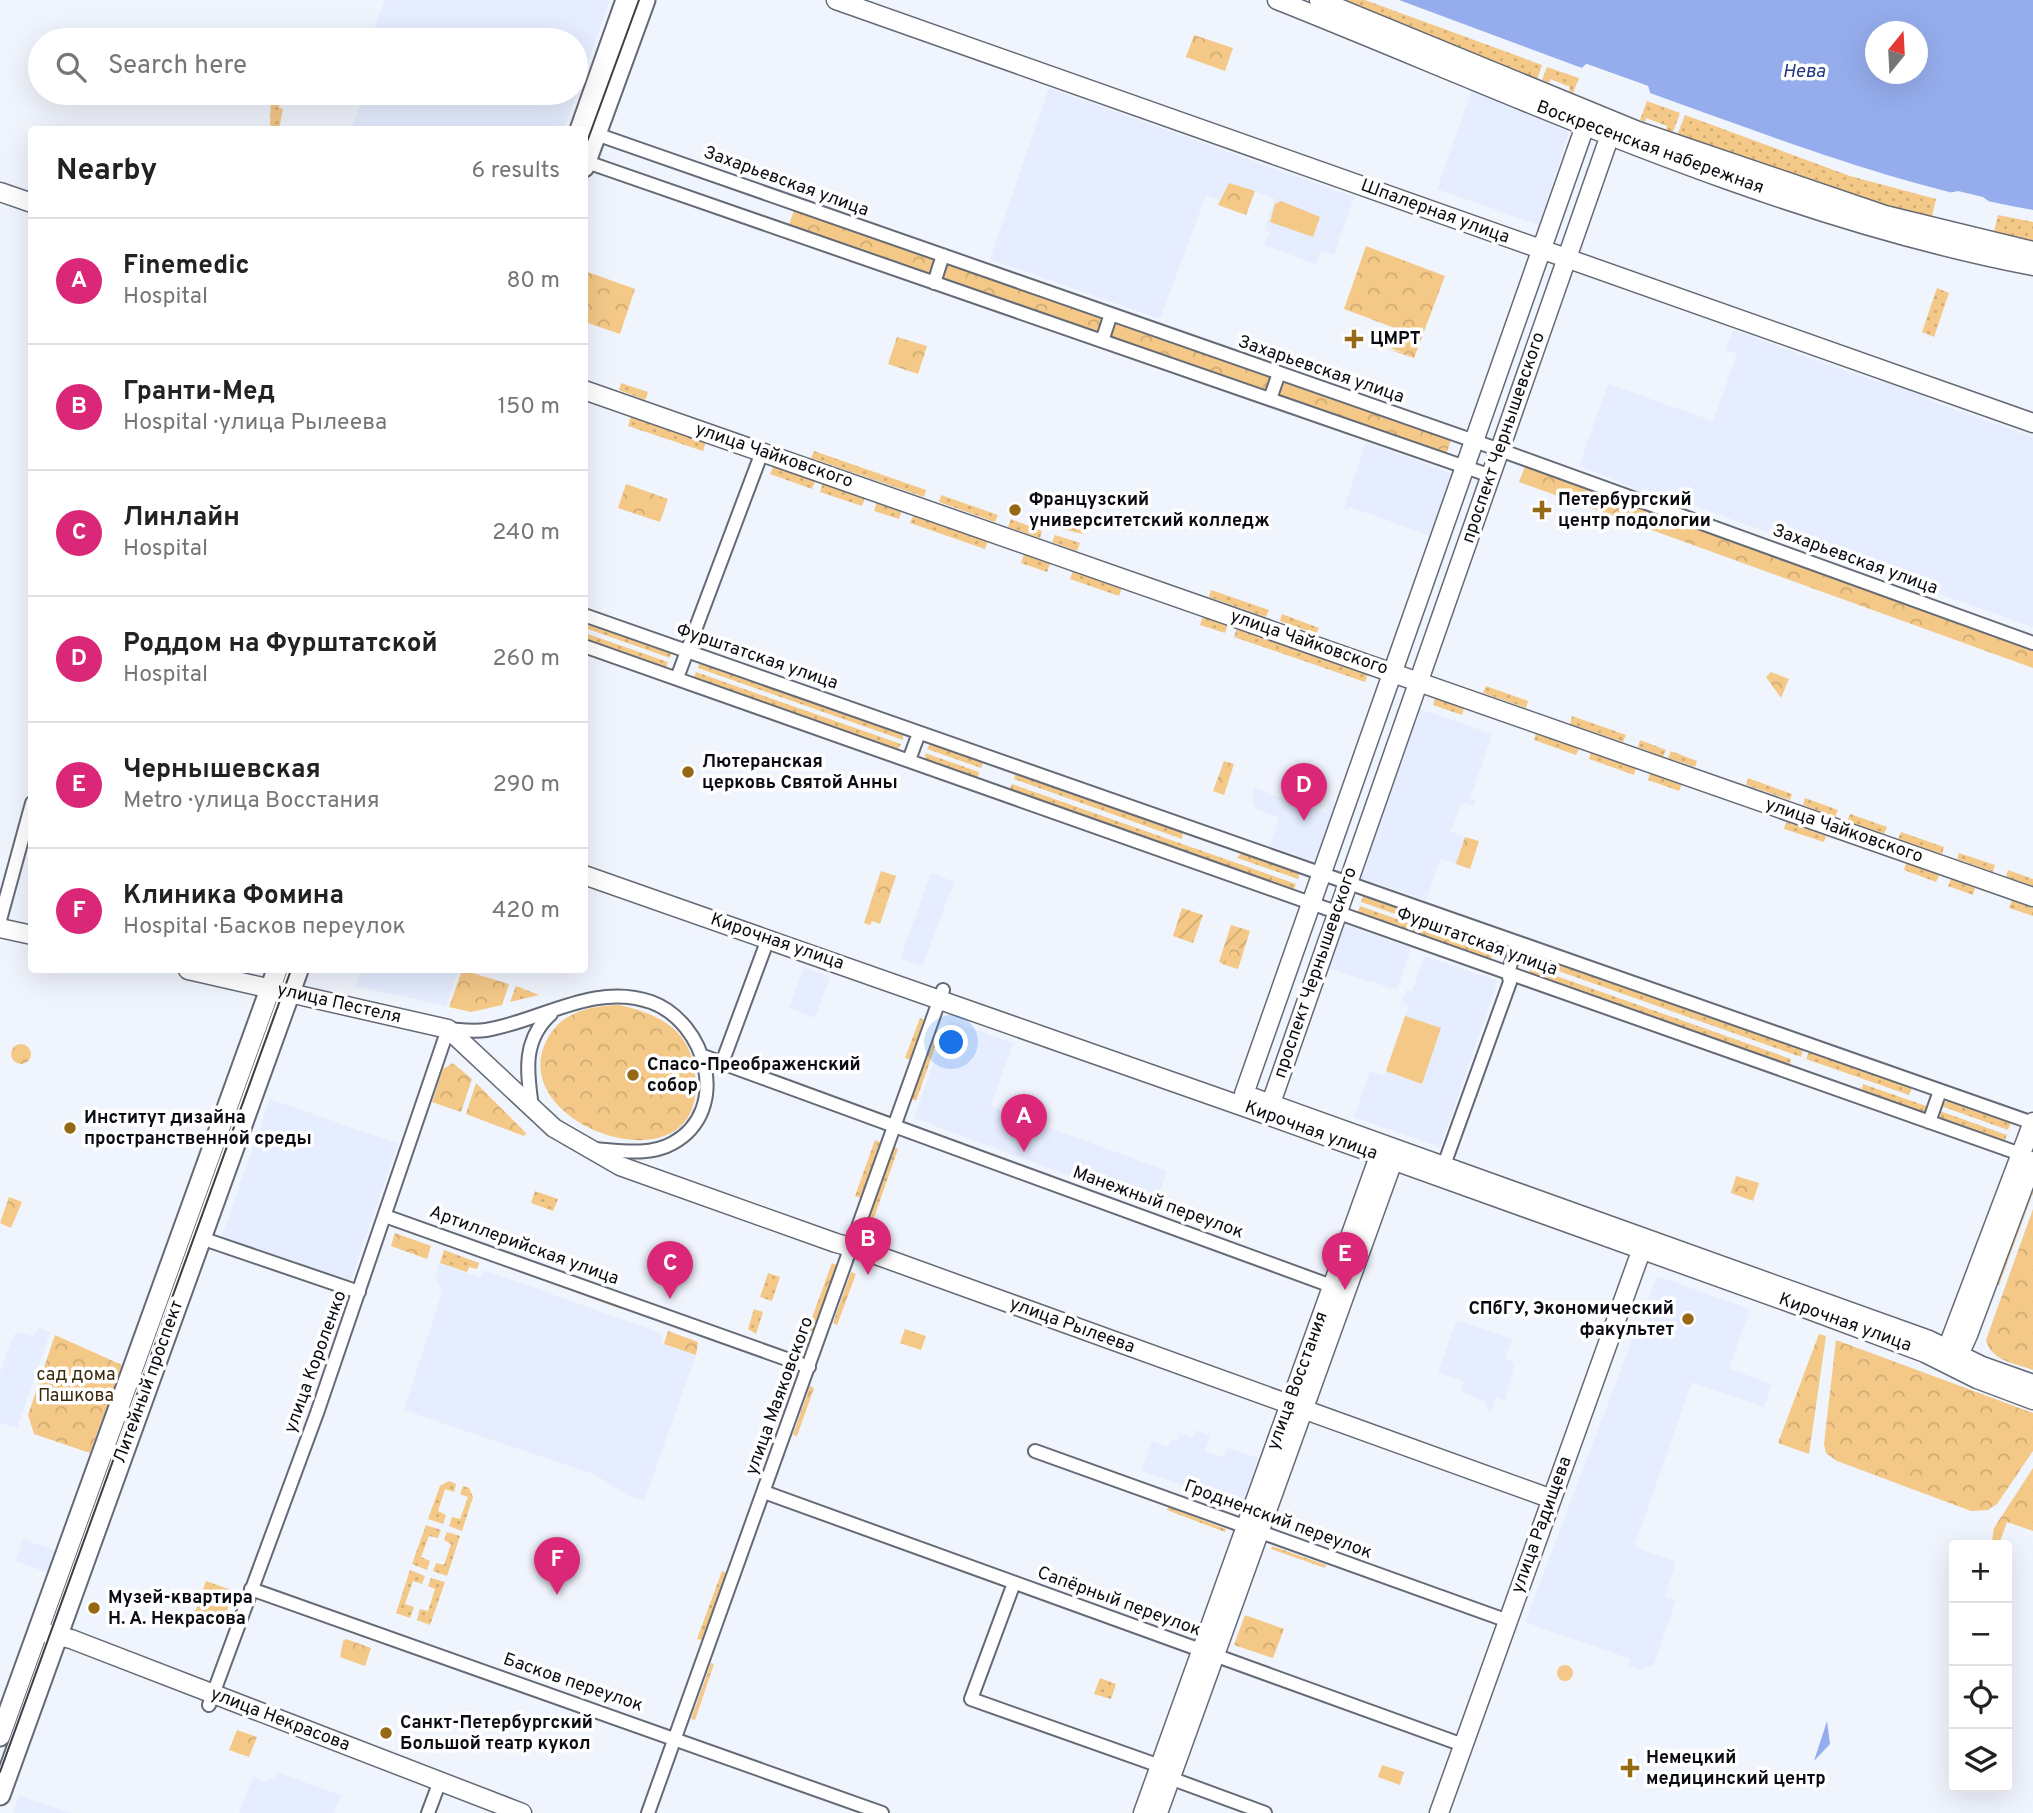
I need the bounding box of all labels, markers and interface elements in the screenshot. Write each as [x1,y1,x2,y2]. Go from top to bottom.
north arrow [1865,21,1928,84]
search box [28,28,588,105]
icon: search [52,48,90,86]
text: Search here [108,50,247,83]
water label: Нева [1783,60,1826,84]
street label: Воскресенская набережная [1533,96,1767,200]
street label: Захарьевская улица [700,141,872,223]
text: Nearby [56,153,157,190]
text: 6 results [472,157,560,186]
street label: Шпалерная улица [1357,174,1513,250]
text: Finemedic [123,250,250,283]
text: A [71,267,87,296]
text: 80 m [507,267,560,296]
text: Hospital [123,283,208,312]
place label: ЦМРТ [1370,328,1421,351]
marker: ЦМРТ [1344,329,1364,349]
street label: проспект Чернышевского [1457,329,1551,547]
street label: Захарьевская улица [1235,331,1407,409]
text: Гранти-Мед [123,376,275,409]
text: B [71,393,87,422]
text: 150 m [498,393,560,422]
text: Hospital · улица Рылеева [123,409,387,438]
street label: улица Чайковского [692,418,856,494]
place label: Французский университетский колледж [1029,489,1270,533]
place label: Петербургский центр подологии [1558,489,1711,533]
marker: Петербургский центр подологии [1532,500,1552,520]
text: Линлайн [123,502,240,535]
marker: Французский университетский колледж [1007,502,1023,518]
text: C [72,519,86,548]
text: 240 m [492,519,560,548]
street label: Захарьевская улица [1769,519,1941,601]
text: Hospital [123,535,208,564]
street label: улица Чайковского [1227,605,1391,681]
street label: Фурштатская улица [673,619,841,695]
text: Роддом на Фурштатской [123,628,438,661]
text: D [71,645,87,674]
text: 260 m [493,645,560,674]
text: Hospital [123,661,208,690]
place label: Лютеранская церковь Святой Анны [702,751,898,795]
text: Чернышевская [123,754,321,787]
pin: D [1281,763,1327,821]
marker: Лютеранская церковь Святой Анны [680,764,696,780]
text: E [72,771,86,800]
text: 290 m [493,771,560,800]
text: Metro · улица Восстания [123,787,380,816]
street label: улица Чайковского [1762,793,1926,869]
street label: проспект Чернышевского [1269,864,1363,1082]
text: Клиника Фомина [123,880,344,913]
text: F [72,897,86,926]
text: 420 m [492,897,560,926]
street label: Фурштатская улица [1393,902,1561,982]
street label: Кирочная улица [707,908,847,976]
text: Hospital · Басков переулок [123,913,406,942]
street label: улица Пестеля [275,979,403,1029]
your location [934,1025,968,1059]
place label: Спасо-Преображенский собор [647,1054,861,1098]
marker: Спасо-Преображенский собор [625,1067,641,1083]
pin: A [1001,1094,1047,1152]
street label: Кирочная улица [1241,1096,1381,1166]
place label: Институт дизайна пространственной среды [84,1107,312,1151]
marker: Институт дизайна пространственной среды [62,1120,78,1136]
street label: Манежный переулок [1069,1161,1247,1245]
street label: Артиллерийская улица [426,1201,622,1291]
pin: B [845,1217,891,1275]
pin: E [1322,1232,1368,1290]
pin: C [647,1241,693,1299]
street label: улица Короленко [280,1288,352,1436]
street label: Кирочная улица [1775,1288,1915,1358]
street label: улица Рылеева [1006,1293,1138,1359]
street label: Литейный проспект [109,1297,189,1467]
place label: СПбГУ, Экономический факультет [1468,1298,1675,1342]
street label: улица Восстания [1262,1309,1334,1453]
marker: СПбГУ, Экономический факультет [1680,1311,1696,1327]
street label: улица Маяковского [741,1314,819,1478]
park label: сад дома Пашкова [37,1364,115,1408]
street label: улица Радищева [1507,1453,1577,1597]
street label: Гродненский переулок [1181,1475,1375,1565]
pin: F [534,1537,580,1595]
map controls [1949,1540,2012,1792]
button: + [1949,1540,2012,1603]
street label: Сапёрный переулок [1034,1562,1204,1642]
place label: Музей-квартира Н. А. Некрасова [108,1587,253,1631]
marker: Музей-квартира Н. А. Некрасова [86,1600,102,1616]
button: − [1949,1603,2012,1666]
street label: Басков переулок [500,1648,646,1718]
button: locate [1949,1666,2012,1729]
street label: улица Некрасова [207,1683,353,1757]
place label: Санкт-Петербургский Большой театр кукол [400,1712,593,1756]
marker: Санкт-Петербургский Большой театр кукол [378,1725,394,1741]
button: layers [1949,1729,2012,1792]
place label: Немецкий медицинский центр [1646,1747,1826,1791]
marker: Немецкий медицинский центр [1620,1758,1640,1778]

